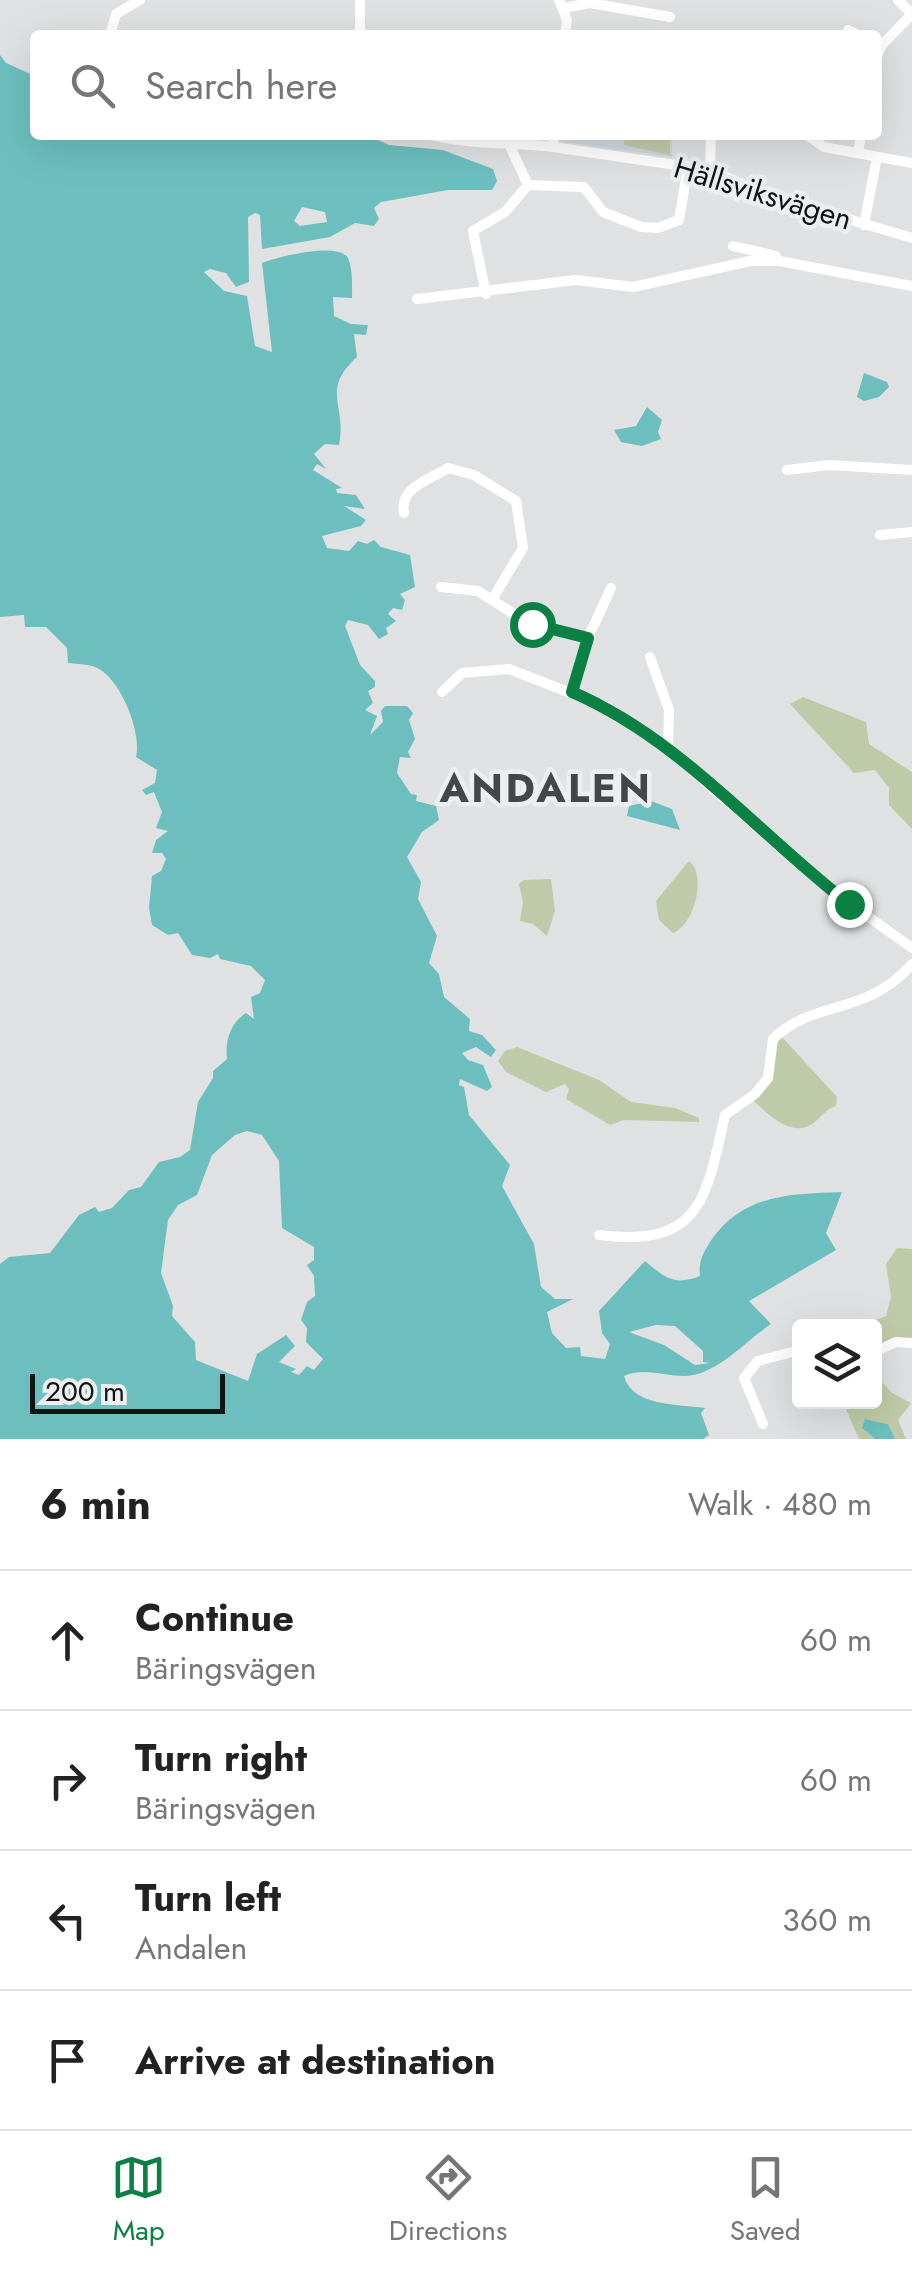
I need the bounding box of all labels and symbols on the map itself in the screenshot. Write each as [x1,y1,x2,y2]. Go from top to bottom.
street label: Hällsviksvägen [669,146,857,240]
route start [510,602,556,648]
district label: ANDALEN [438,759,653,817]
route end [827,882,873,928]
scale bar [30,1369,225,1414]

